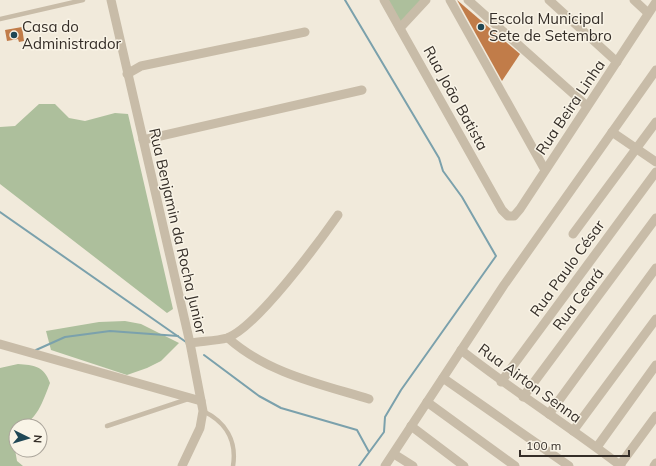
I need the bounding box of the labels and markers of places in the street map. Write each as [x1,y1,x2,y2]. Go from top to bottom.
place label: Escola Municipal Sete de Setembro [489,9,612,45]
place label: Casa do Administrador [22,17,122,53]
marker: Escola Municipal Sete de Setembro [476,22,486,32]
marker: Casa do Administrador [9,30,19,40]

